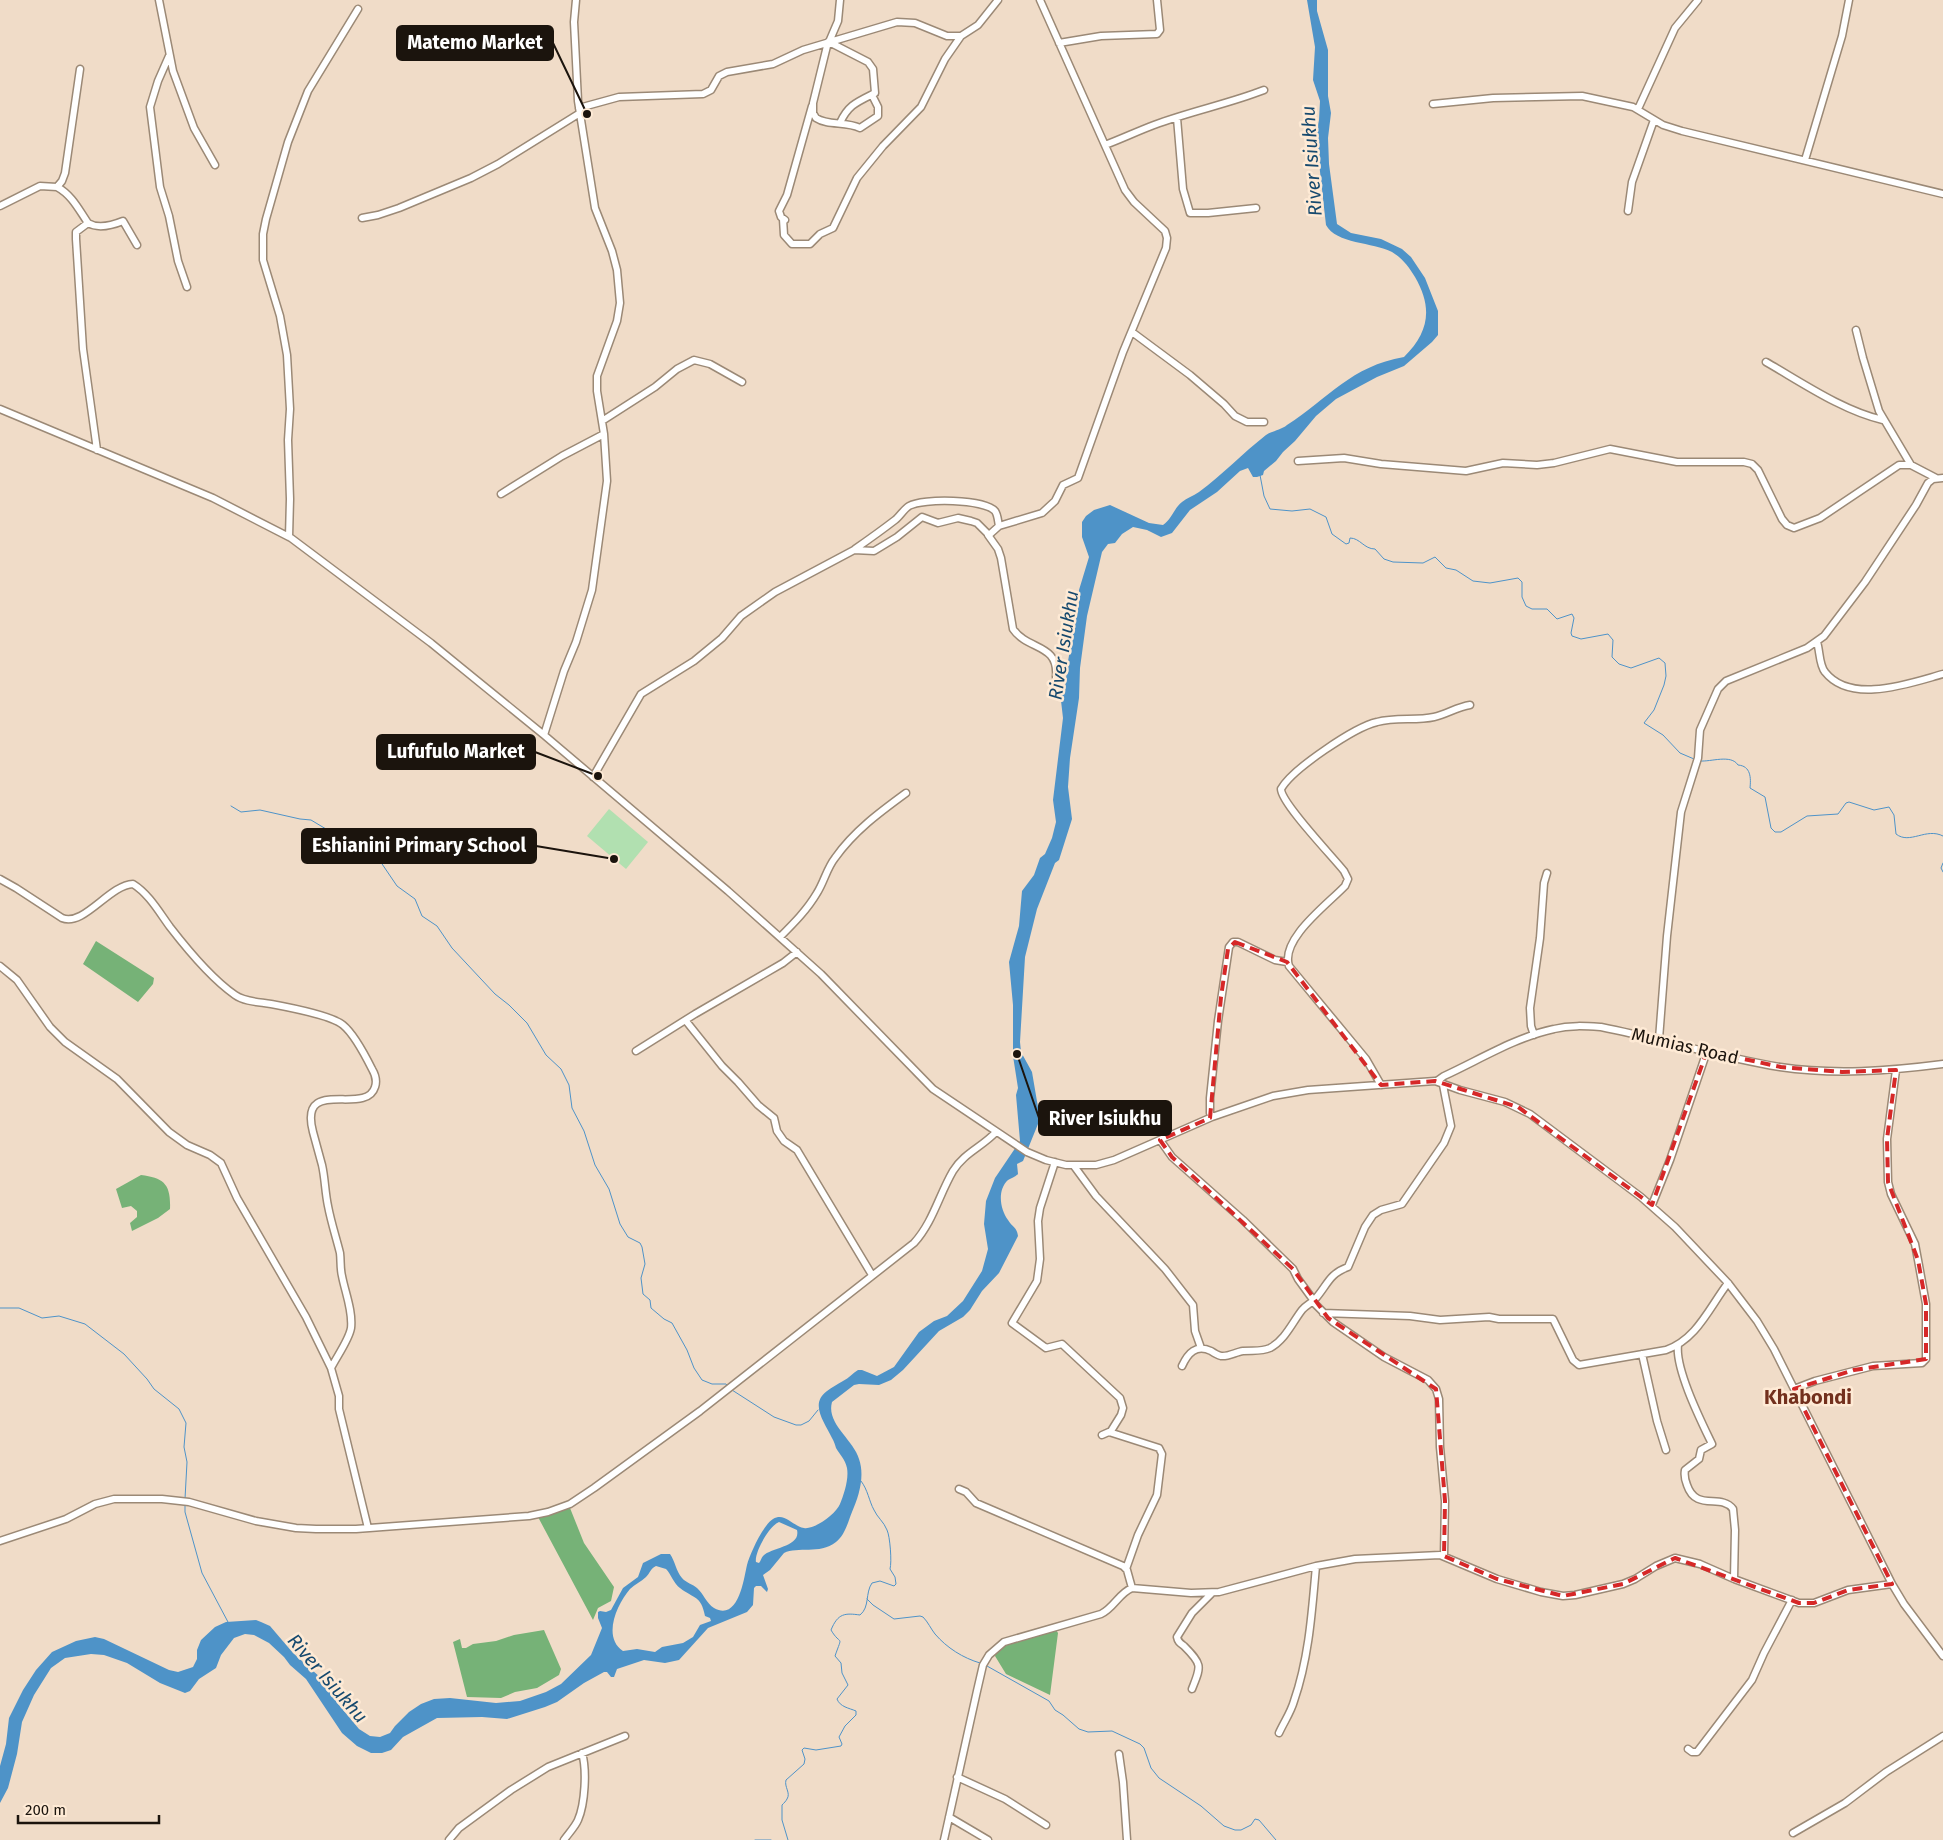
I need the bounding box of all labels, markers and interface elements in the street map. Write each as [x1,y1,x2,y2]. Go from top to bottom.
callout: Matemo Market [397,26,553,60]
text: Matemo Market [407,31,543,54]
water label: River Isiukhu [1296,105,1327,217]
water label: River Isiukhu [1043,589,1084,702]
callout: Lufufulo Market [377,735,535,769]
text: Lufufulo Market [387,740,526,763]
callout: Eshianini Primary School [302,829,536,863]
text: Eshianini Primary School [312,834,526,857]
street label: Mumias Road [1629,1023,1741,1069]
callout: River Isiukhu [1039,1101,1171,1135]
text: River Isiukhu [1049,1107,1161,1130]
district label: Khabondi [1764,1385,1852,1409]
water label: River Isiukhu [283,1629,373,1728]
scale bar [18,1792,159,1824]
text: 200 m [25,1801,66,1819]

